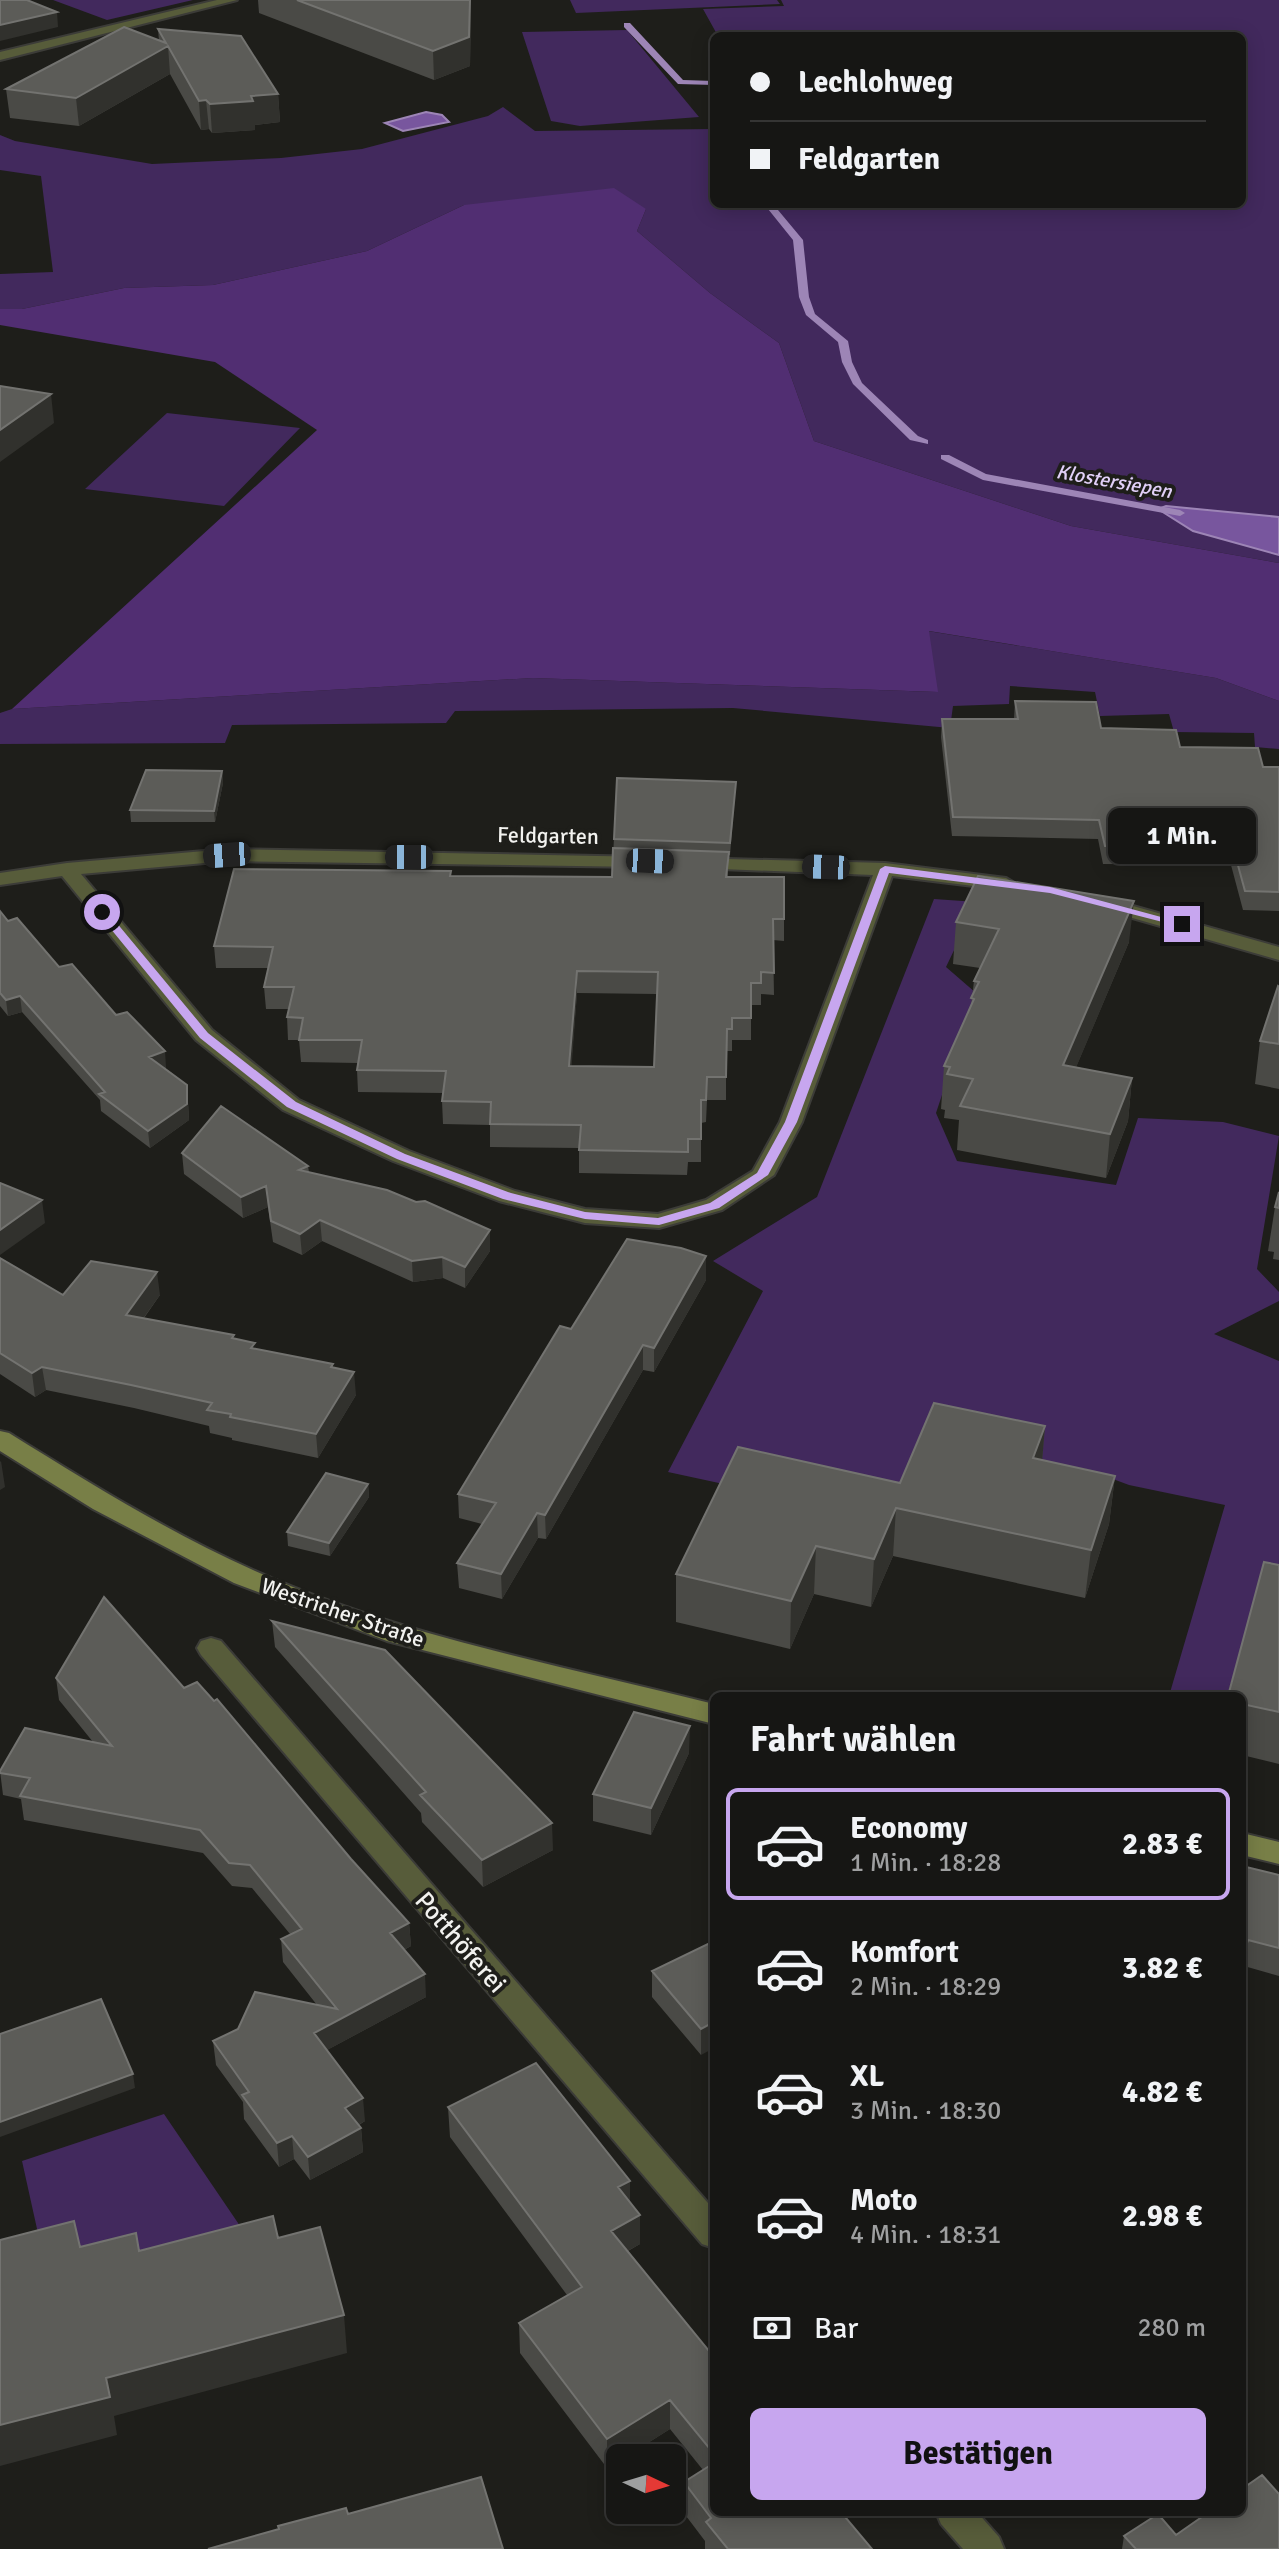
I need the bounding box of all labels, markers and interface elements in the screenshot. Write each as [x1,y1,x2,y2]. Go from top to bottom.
text: Lechlohweg [798,64,953,101]
text: Feldgarten [798,141,940,178]
water label: Klostersiepen [1054,459,1175,504]
callout: 1 Min. [1108,808,1256,864]
text: 1 Min. [1147,820,1217,852]
street label: Feldgarten [497,821,599,850]
car [202,841,252,869]
car [385,845,433,869]
car [626,848,674,874]
car [802,854,850,880]
route start [84,894,120,930]
route end [1164,906,1200,942]
street label: Westricher Straße [258,1572,428,1653]
text: Fahrt wählen [750,1717,956,1762]
icon: car [754,1808,826,1880]
text: Economy [850,1810,967,1847]
text: 2.83 € [1122,1826,1202,1863]
text: 1 Min. · 18:28 [850,1847,1001,1879]
street label: Potthöferei [408,1886,513,2000]
icon: car [754,1932,826,2004]
text: Komfort [850,1934,959,1971]
text: 3.82 € [1122,1950,1202,1987]
text: 2 Min. · 18:29 [850,1971,1001,2003]
icon: car [754,2056,826,2128]
text: XL [850,2058,884,2095]
text: 4.82 € [1122,2074,1202,2111]
text: 3 Min. · 18:30 [850,2095,1001,2127]
icon: car [754,2180,826,2252]
text: Moto [850,2182,917,2219]
text: 2.98 € [1122,2198,1202,2235]
text: 4 Min. · 18:31 [850,2219,1001,2251]
icon: cash [750,2306,794,2350]
text: Bar [814,2310,858,2347]
text: 280 m [1137,2312,1206,2344]
button: Bestätigen [750,2408,1206,2500]
north arrow [606,2444,686,2524]
map controls [606,2444,686,2524]

